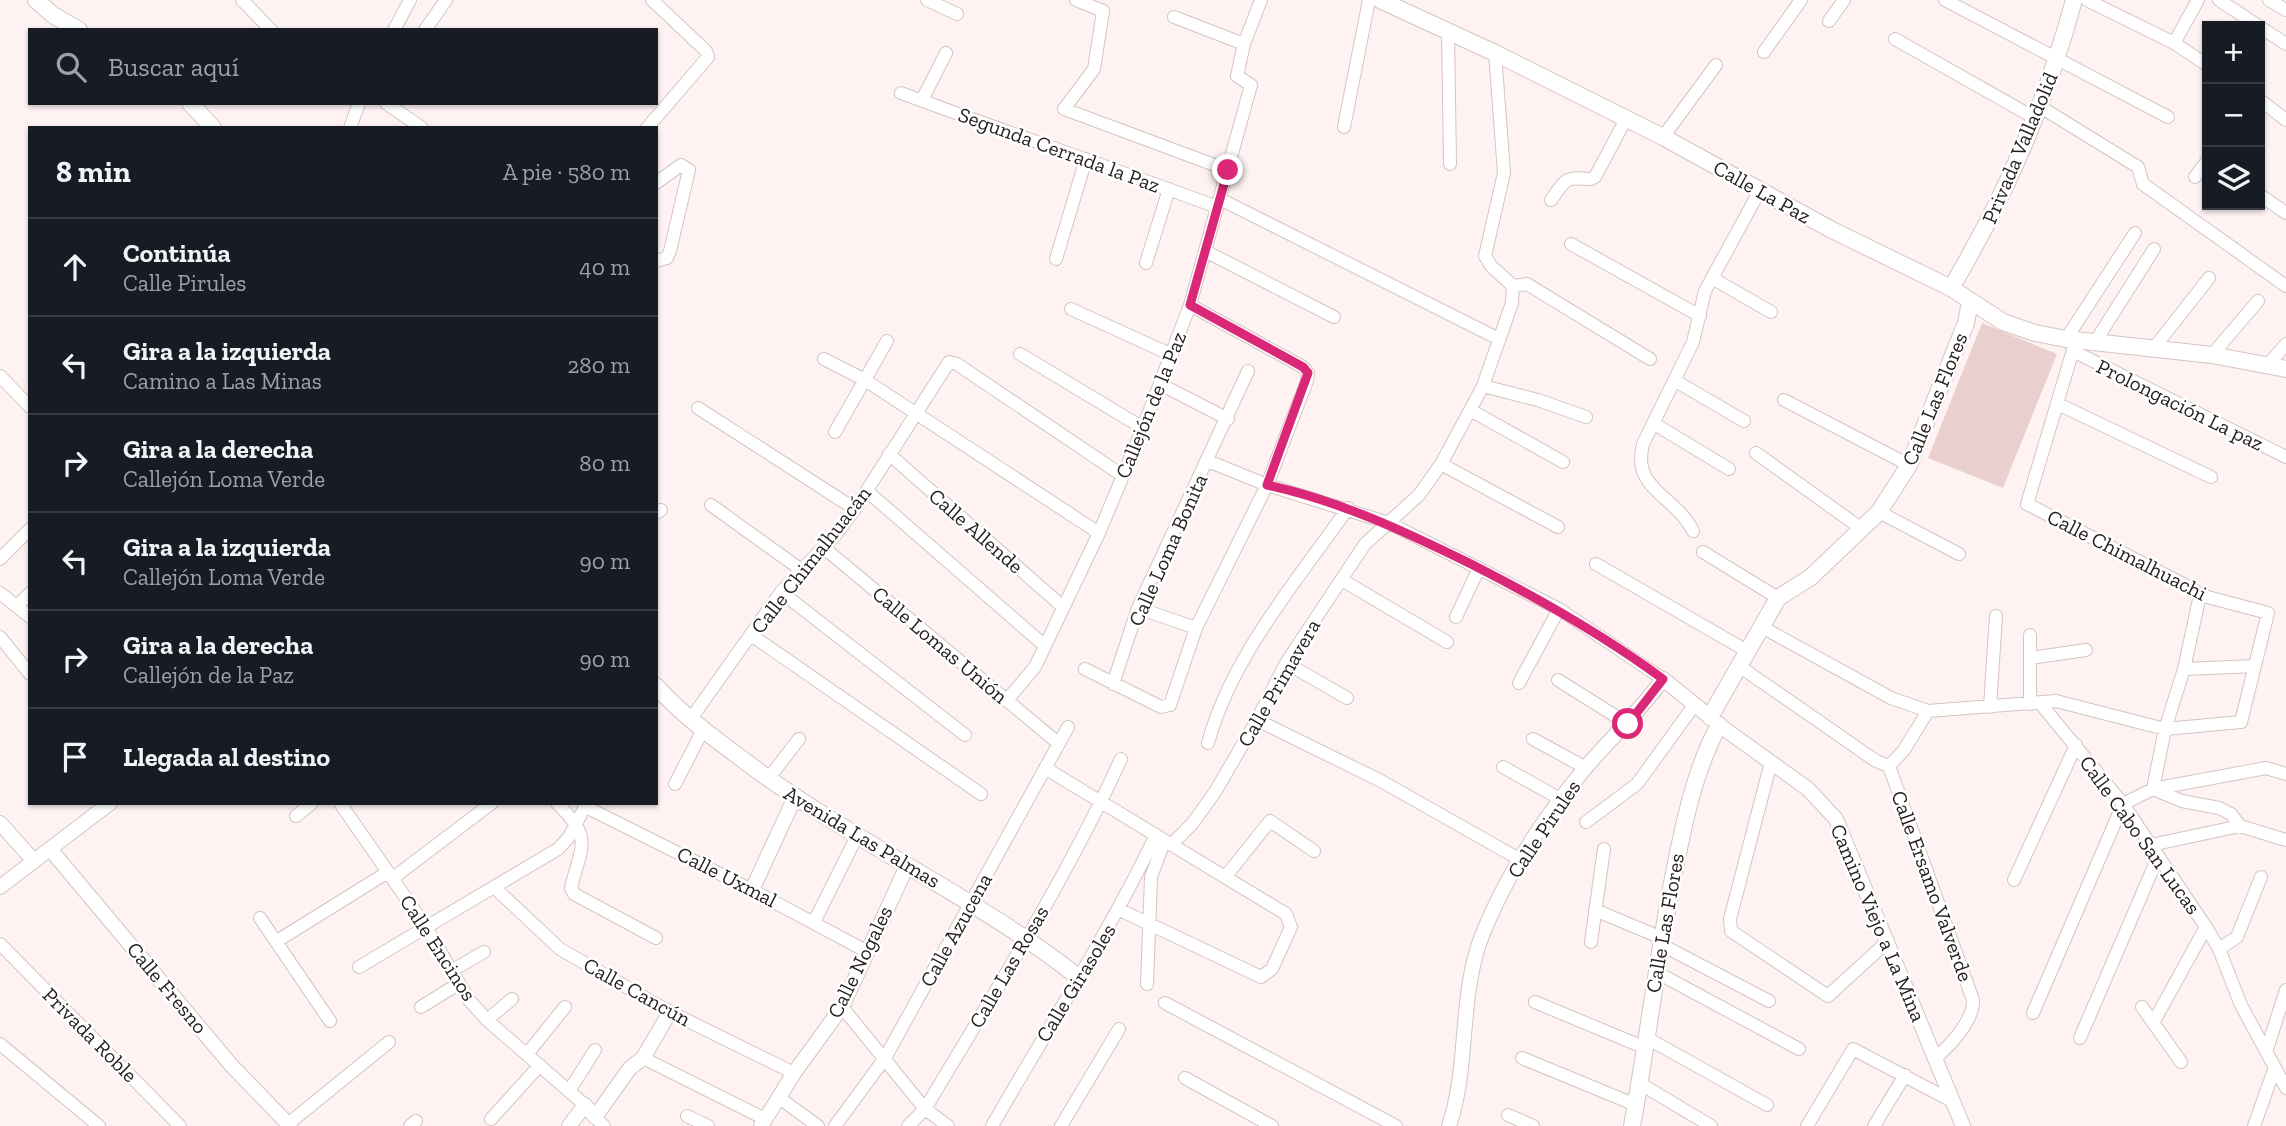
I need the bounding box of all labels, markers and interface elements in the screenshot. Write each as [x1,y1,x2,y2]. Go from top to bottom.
map controls [2202,21,2265,210]
button: + [2202,21,2265,84]
search box [28,28,658,105]
icon: search [52,48,90,86]
text: Buscar aquí [108,51,239,83]
street label: Privada Valladolid [1976,68,2063,227]
button: − [2202,84,2265,147]
street label: Segunda Cerrada la Paz [955,101,1164,198]
button: layers [2202,147,2265,210]
text: 8 min [56,154,131,190]
route end [1212,154,1243,185]
street label: Calle La Paz [1709,155,1816,229]
text: A pie · 580 m [503,158,630,186]
text: Continúa [123,237,231,269]
icon: ahead [56,248,94,286]
text: 40 m [579,253,630,281]
text: Calle Pirules [123,269,246,297]
street label: Callejón de la Paz [1110,328,1192,482]
street label: Calle Las Flores [1897,329,1973,469]
text: Gira a la izquierda [123,335,331,367]
icon: left [56,346,94,384]
text: 280 m [567,351,630,379]
street label: Prolongación La paz [2093,353,2268,456]
text: Camino a Las Minas [123,367,322,395]
text: Gira a la derecha [123,433,313,465]
icon: right [56,444,94,482]
text: 80 m [579,449,630,477]
text: Callejón Loma Verde [123,465,325,493]
street label: Calle Loma Bonita [1123,470,1212,630]
street label: Calle Chimalhuacán [745,481,876,638]
street label: Calle Allende [924,483,1029,579]
street label: Calle Chimalhuachi [2043,504,2211,606]
text: Gira a la izquierda [123,531,331,563]
icon: left [56,542,94,580]
text: 90 m [579,547,630,575]
text: Callejón Loma Verde [123,563,325,591]
street label: Calle Lomas Unión [867,581,1013,709]
street label: Calle Primavera [1232,614,1325,751]
text: Gira a la derecha [123,629,313,661]
icon: right [56,640,94,678]
text: 90 m [579,645,630,673]
text: Callejón de la Paz [123,661,294,689]
route start [1612,708,1643,739]
icon: arrive [56,738,94,776]
text: Llegada al destino [123,741,330,773]
street label: Calle Cabo San Lucas [2074,750,2206,919]
street label: Calle Pirules [1502,775,1585,882]
street label: Avenida Las Palmas [780,780,945,893]
street label: Calle Ersamo Valverde [1886,787,1979,985]
street label: Camino Viejo a La Mina [1825,820,1931,1026]
street label: Calle Uxmal [673,841,782,913]
street label: Calle Las Flores [1640,851,1689,995]
street label: Calle Azucena [914,869,997,991]
street label: Calle Encinos [395,890,482,1005]
street label: Calle Las Rosas [963,901,1054,1032]
street label: Calle Nogales [822,902,897,1022]
street label: Calle Girasoles [1030,919,1121,1046]
street label: Calle Fresno [122,937,213,1039]
street label: Calle Cancún [579,952,695,1031]
street label: Privada Roble [38,982,143,1087]

